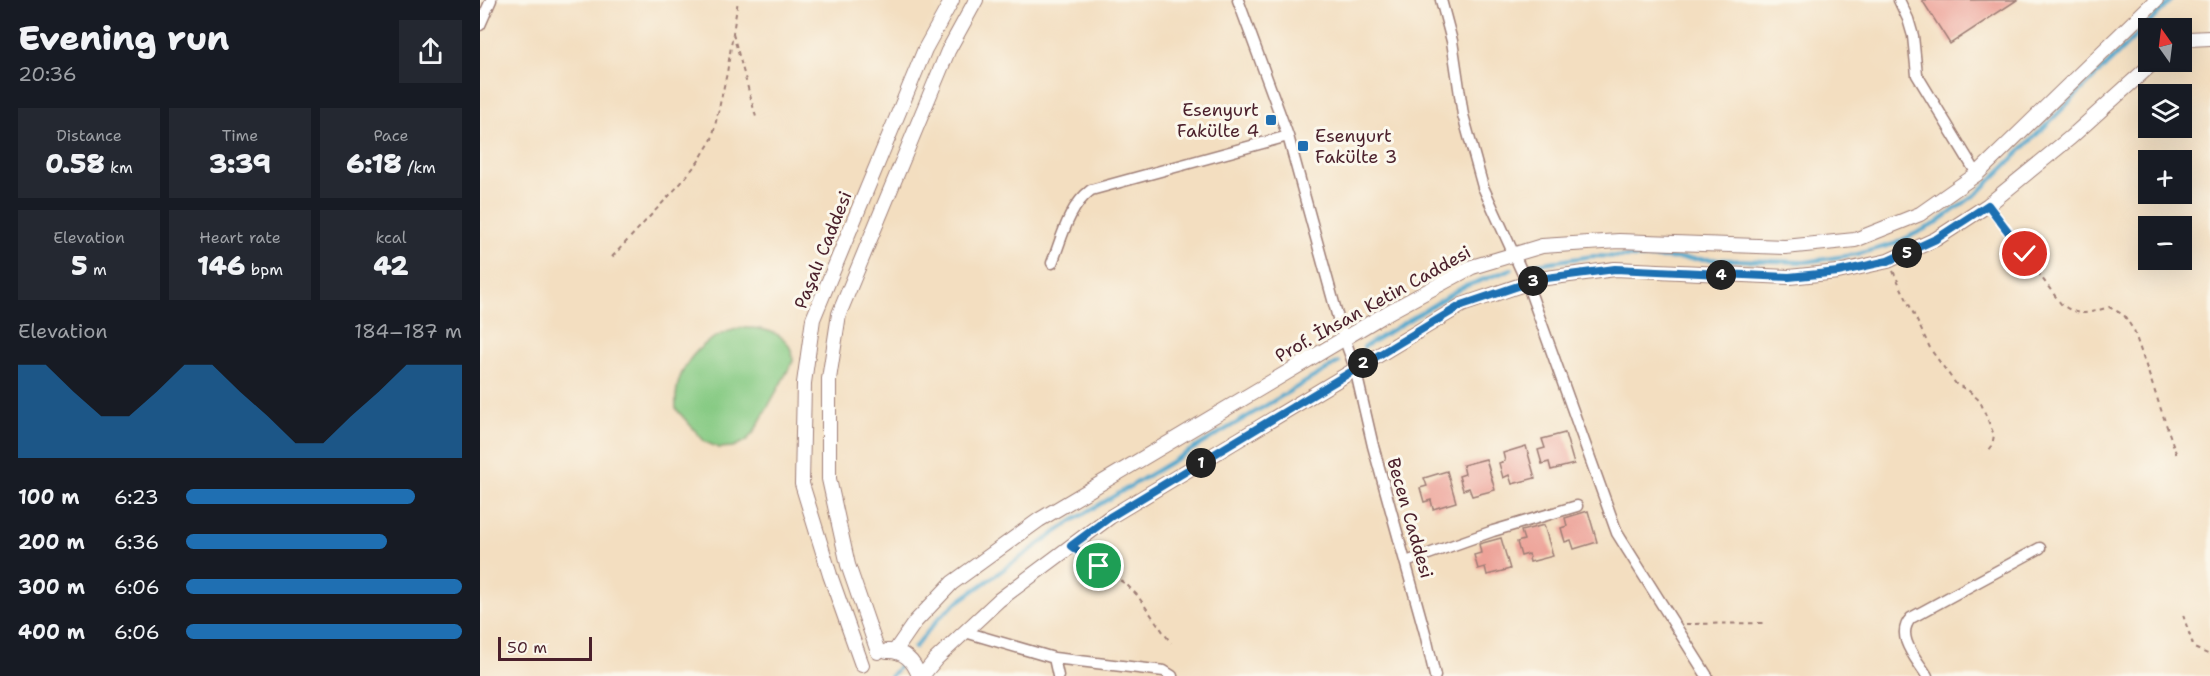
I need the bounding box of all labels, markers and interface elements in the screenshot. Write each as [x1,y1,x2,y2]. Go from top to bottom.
text: Evening run [18,16,229,61]
north arrow [2138,18,2192,72]
map controls [2138,18,2192,270]
button: share [399,20,462,83]
text: 20:36 [18,61,77,87]
button: layers [2138,84,2192,138]
place label: Esenyurt Fakülte 4 [1177,98,1259,143]
marker: Esenyurt Fakülte 4 [1264,113,1278,127]
place label: Esenyurt Fakülte 3 [1315,124,1397,169]
text: Distance [56,125,122,146]
text: Time [222,125,258,146]
text: Pace [373,125,409,146]
marker: Esenyurt Fakülte 3 [1296,139,1310,153]
text: 0.58 [45,146,105,181]
text: 3:39 [209,146,271,181]
text: 6:18 [346,146,402,181]
button: + [2138,150,2192,204]
text: km [105,157,133,178]
text: /km [402,157,436,178]
street label: Paşalı Caddesi [788,188,858,312]
button: − [2138,216,2192,270]
text: Elevation [53,227,125,248]
text: Heart rate [199,227,281,248]
text: kcal [375,227,407,248]
pin [1999,228,2050,279]
icon: check [2008,237,2041,270]
pin: 5 [1892,238,1922,268]
street label: Prof. İhsan Ketin Caddesi [1271,240,1475,368]
text: 5 [1902,242,1912,263]
text: 5 [71,248,88,283]
text: 146 [197,248,245,283]
text: 42 [373,248,409,283]
text: m [88,259,107,280]
text: bpm [245,259,283,280]
pin: 4 [1706,260,1736,290]
text: 4 [1715,264,1727,285]
pin: 3 [1518,266,1548,296]
text: 3 [1527,270,1539,291]
text: Elevation [18,318,108,344]
text: 184–187 m [354,318,462,344]
pin: 2 [1348,348,1378,378]
text: 2 [1357,352,1369,373]
pin: 1 [1186,448,1216,478]
text: 1 [1197,452,1205,473]
street label: Becen Caddesi [1381,455,1439,581]
text: 100 m [18,484,80,510]
text: 6:23 [114,484,159,510]
text: 200 m [18,529,85,555]
text: 6:36 [114,529,159,555]
pin [1073,540,1124,591]
icon: arrive [1082,549,1115,582]
text: 300 m [18,574,85,600]
text: 6:06 [114,574,160,600]
text: 400 m [18,619,85,645]
text: 6:06 [114,619,160,645]
scale bar [498,634,592,662]
text: 50 m [507,637,547,658]

